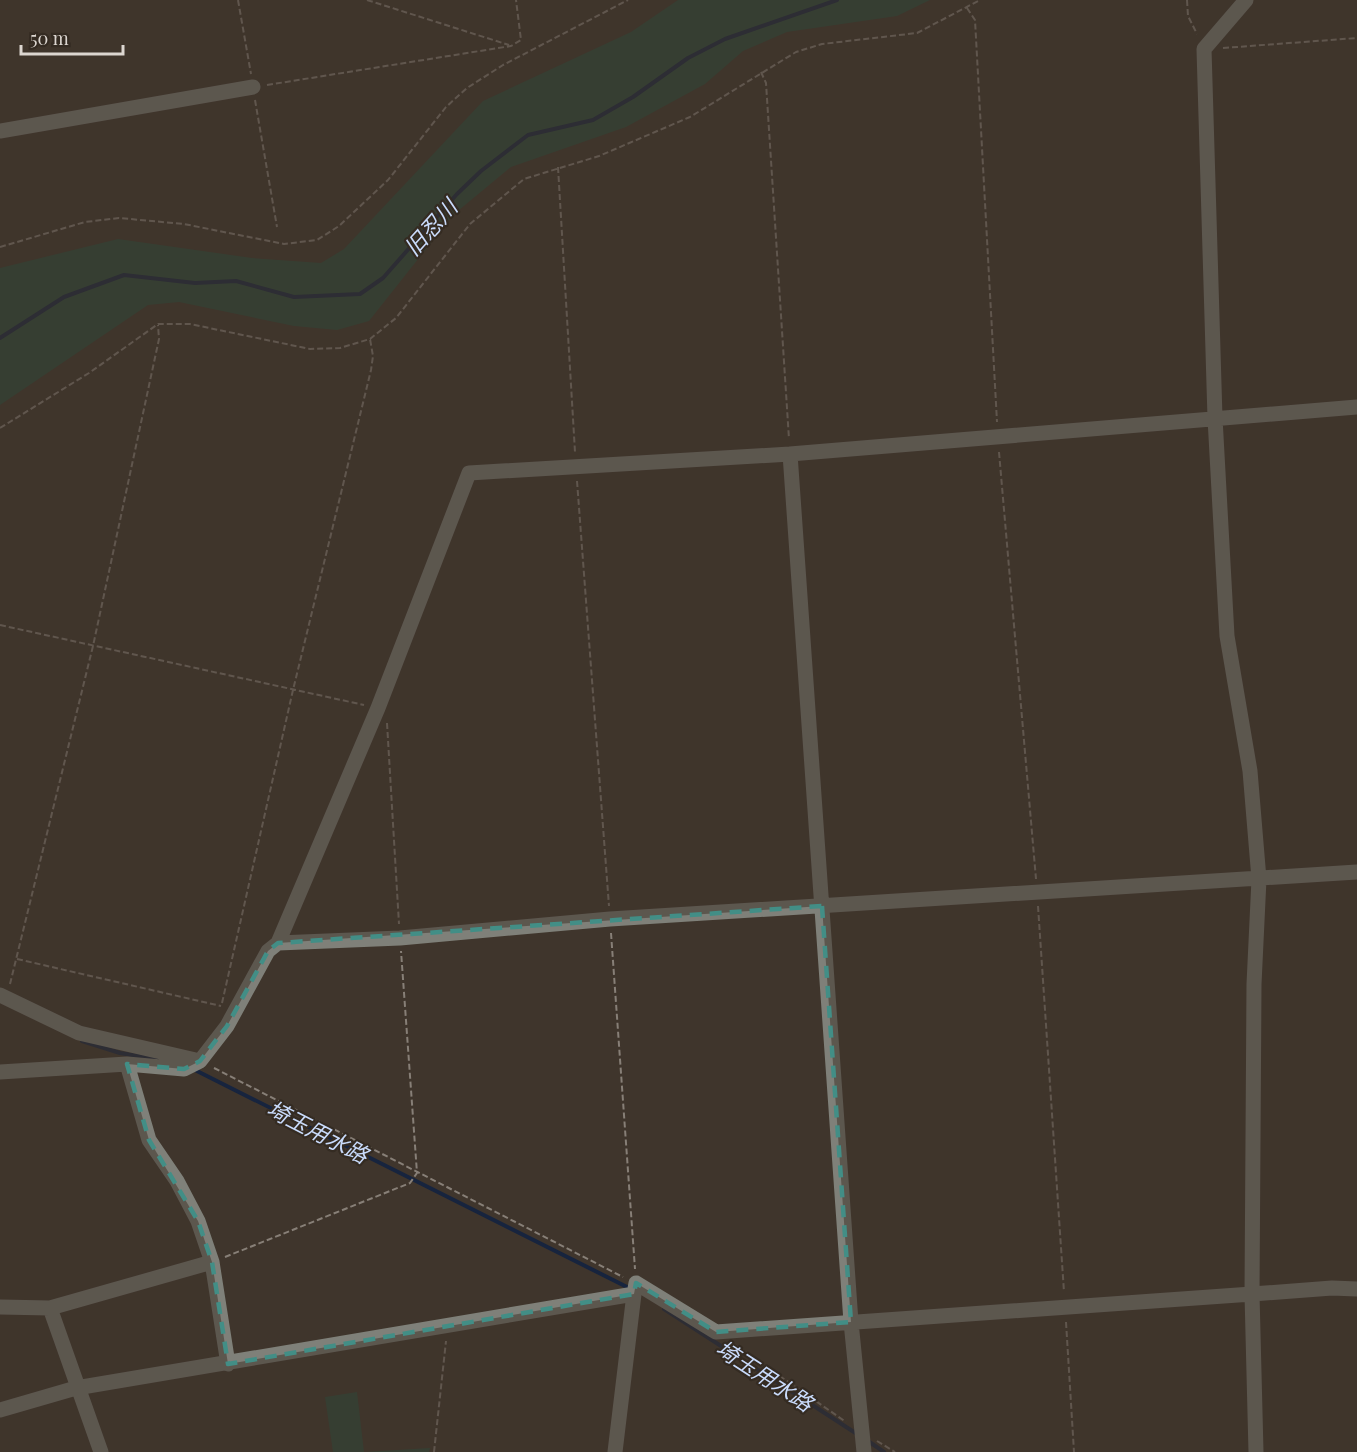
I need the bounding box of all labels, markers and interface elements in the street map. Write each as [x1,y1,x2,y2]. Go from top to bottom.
scale bar [21,18,123,56]
text: 50 m [30,26,69,50]
water label: 旧忍川 [397,191,465,262]
water label: 埼玉用水路 [262,1093,376,1170]
water label: 埼玉用水路 [711,1332,821,1419]

